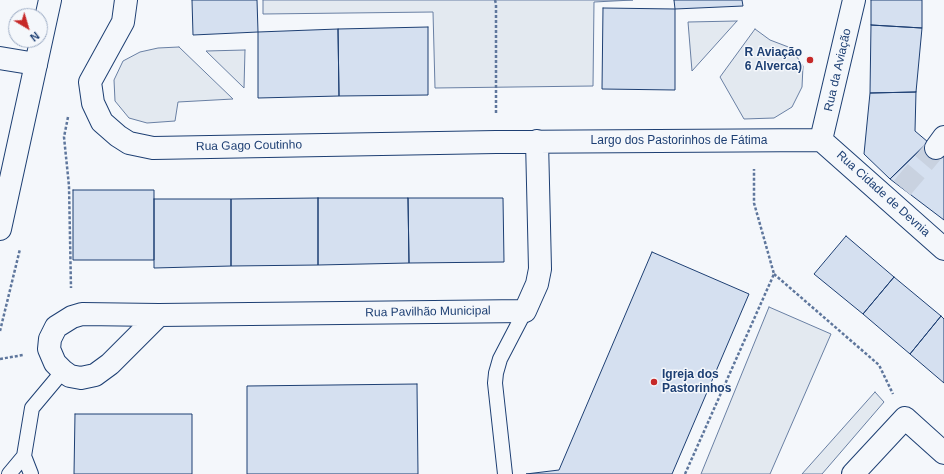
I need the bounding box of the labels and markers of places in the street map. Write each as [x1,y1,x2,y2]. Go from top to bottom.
place label: R Aviação 6 Alverca) [744,46,802,74]
marker: R Aviação 6 Alverca) [805,55,815,65]
place label: Igreja dos Pastorinhos [662,368,731,396]
marker: Igreja dos Pastorinhos [649,377,659,387]

